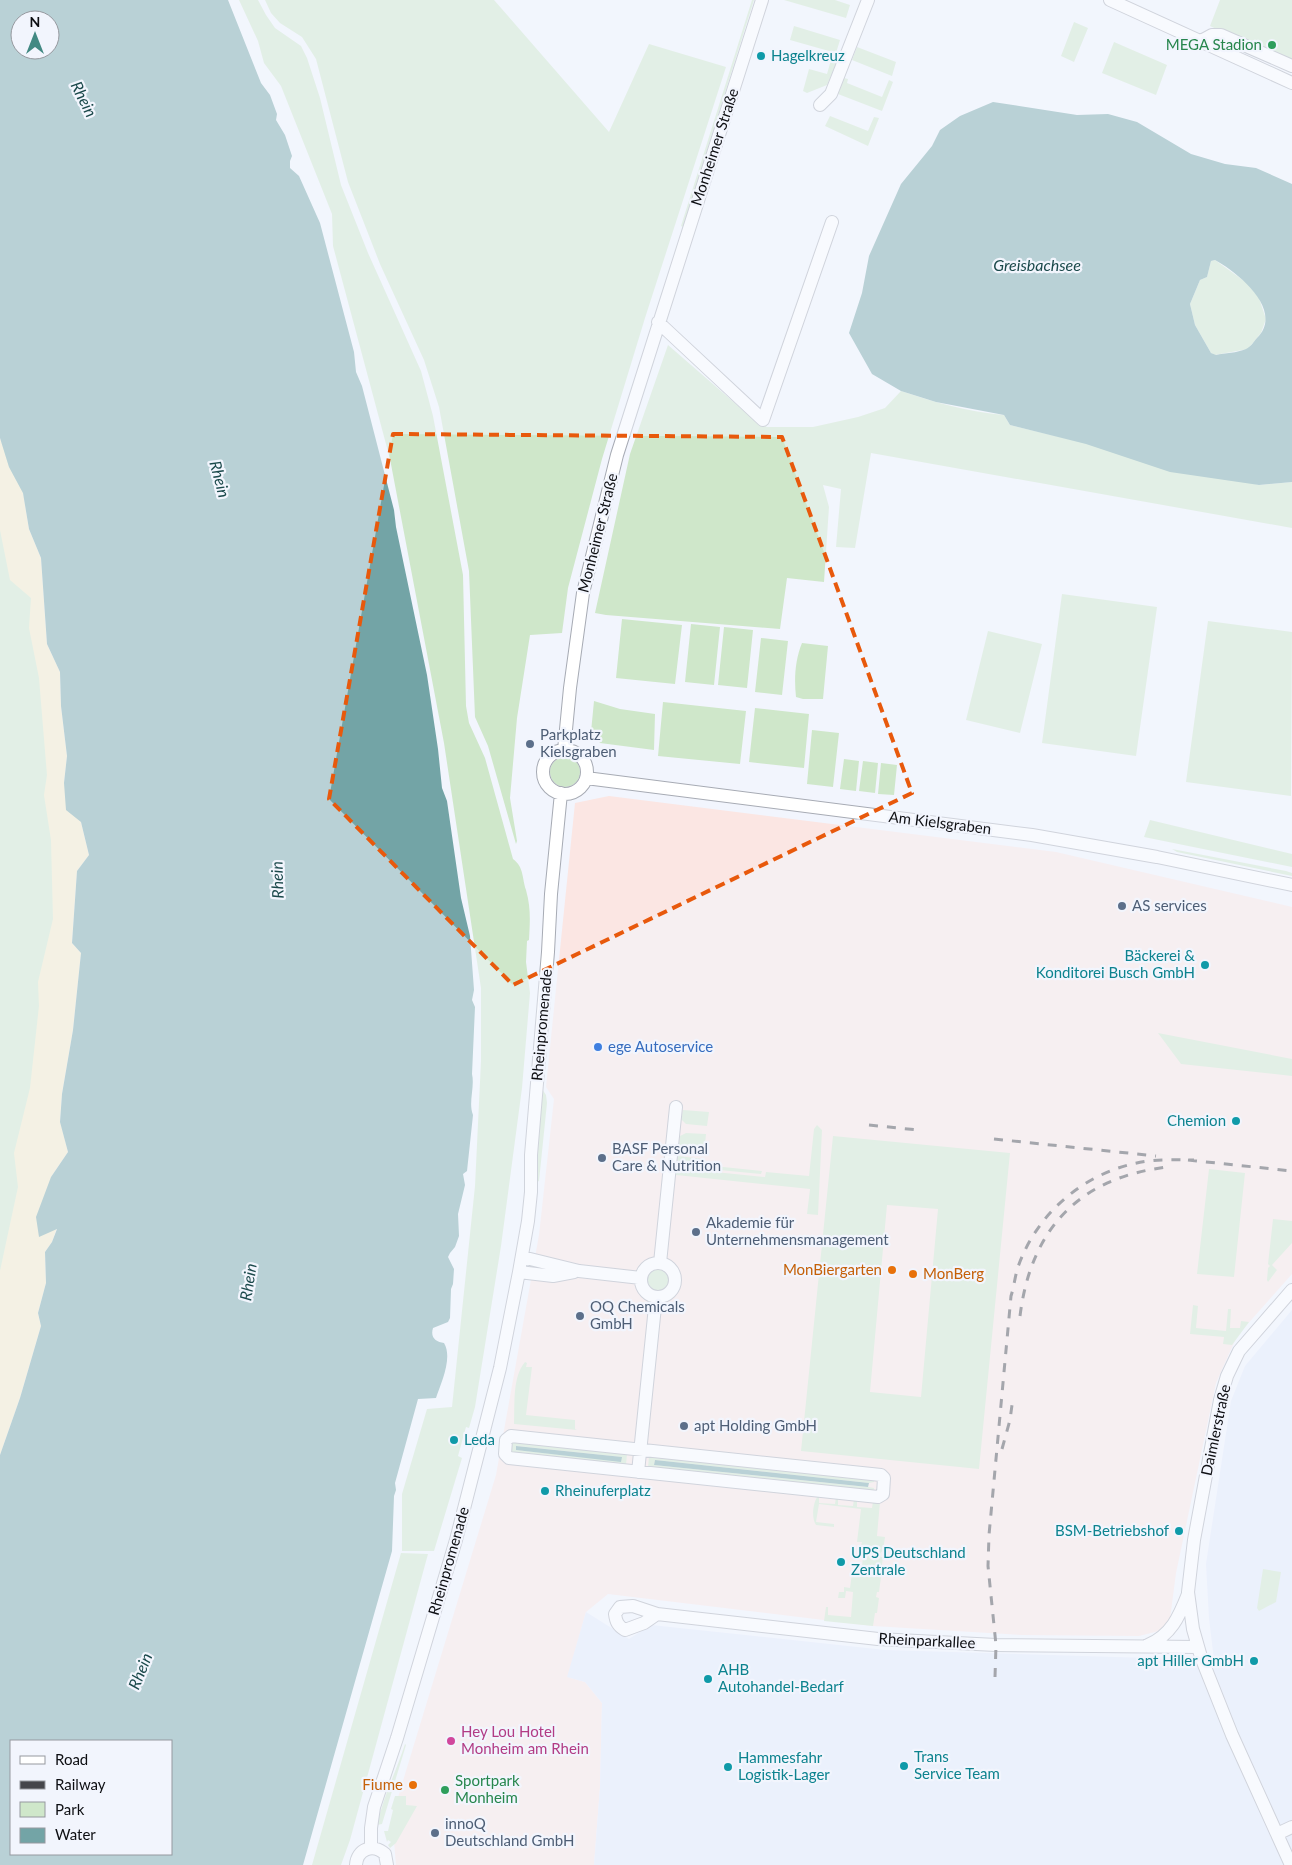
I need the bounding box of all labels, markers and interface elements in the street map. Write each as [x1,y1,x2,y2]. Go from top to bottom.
north arrow [10,10,60,60]
text: N [30,13,40,30]
place label: MEGA Stadion [1166,35,1262,53]
marker: MEGA Stadion [1266,39,1278,51]
place label: Hagelkreuz [771,46,845,64]
marker: Hagelkreuz [755,50,767,62]
water label: Rhein [67,78,101,120]
street label: Monheimer Straße [687,86,742,208]
water label: Greisbachsee [993,255,1081,274]
water label: Rhein [206,458,235,499]
street label: Monheimer Straße [574,471,621,594]
place label: Parkplatz Kielsgraben [540,725,617,760]
marker: Parkplatz Kielsgraben [524,738,536,750]
street label: Am Kielsgraben [888,807,992,837]
water label: Rhein [266,861,287,899]
place label: AS services [1132,896,1207,914]
marker: AS services [1116,900,1128,912]
place label: Bäckerei & Konditorei Busch GmbH [1036,946,1195,981]
marker: Bäckerei & Konditorei Busch GmbH [1199,959,1211,971]
street label: Rheinpromenade [527,968,555,1081]
place label: ege Autoservice [608,1037,713,1055]
marker: ege Autoservice [592,1041,604,1053]
place label: Chemion [1167,1111,1226,1129]
marker: Chemion [1230,1115,1242,1127]
place label: BASF Personal Care & Nutrition [612,1139,721,1174]
marker: BASF Personal Care & Nutrition [596,1152,608,1164]
place label: Akademie für Unternehmensmanagement [706,1213,889,1248]
marker: Akademie für Unternehmensmanagement [690,1226,702,1238]
place label: MonBiergarten [783,1260,882,1278]
water label: Rhein [235,1262,260,1302]
marker: MonBiergarten [886,1264,898,1276]
place label: MonBerg [923,1264,984,1282]
marker: MonBerg [907,1268,919,1280]
place label: OQ Chemicals GmbH [590,1297,685,1332]
marker: OQ Chemicals GmbH [574,1310,586,1322]
street label: Daimlerstraße [1197,1382,1233,1477]
place label: apt Holding GmbH [694,1416,817,1434]
marker: apt Holding GmbH [678,1420,690,1432]
place label: Leda [464,1430,495,1448]
marker: Leda [448,1434,460,1446]
place label: Rheinuferplatz [555,1481,651,1499]
marker: Rheinuferplatz [539,1485,551,1497]
street label: Rheinpromenade [424,1504,472,1617]
place label: BSM-Betriebshof [1055,1521,1170,1539]
marker: BSM-Betriebshof [1173,1525,1185,1537]
place label: UPS Deutschland Zentrale [851,1543,966,1578]
marker: UPS Deutschland Zentrale [835,1556,847,1568]
street label: Rheinparkallee [878,1628,976,1652]
water label: Rhein [124,1650,155,1692]
place label: apt Hiller GmbH [1137,1651,1244,1669]
marker: apt Hiller GmbH [1248,1655,1260,1667]
place label: AHB Autohandel-Bedarf [718,1660,845,1695]
marker: AHB Autohandel-Bedarf [702,1673,714,1685]
place label: Hey Lou Hotel Monheim am Rhein [461,1722,589,1757]
marker: Hey Lou Hotel Monheim am Rhein [445,1735,457,1747]
legend [10,1740,172,1855]
place label: Trans Service Team [914,1747,1000,1782]
place label: Hammesfahr Logistik-Lager [738,1748,830,1783]
text: Road [55,1750,88,1768]
marker: Trans Service Team [898,1760,910,1772]
marker: Hammesfahr Logistik-Lager [722,1761,734,1773]
place label: Sportpark Monheim [455,1771,520,1806]
text: Railway [55,1775,106,1793]
place label: Fiume [362,1775,403,1793]
marker: Fiume [407,1779,419,1791]
marker: Sportpark Monheim [439,1784,451,1796]
text: Park [55,1800,85,1818]
place label: innoQ Deutschland GmbH [445,1814,574,1849]
text: Water [55,1825,96,1843]
marker: innoQ Deutschland GmbH [429,1827,441,1839]

